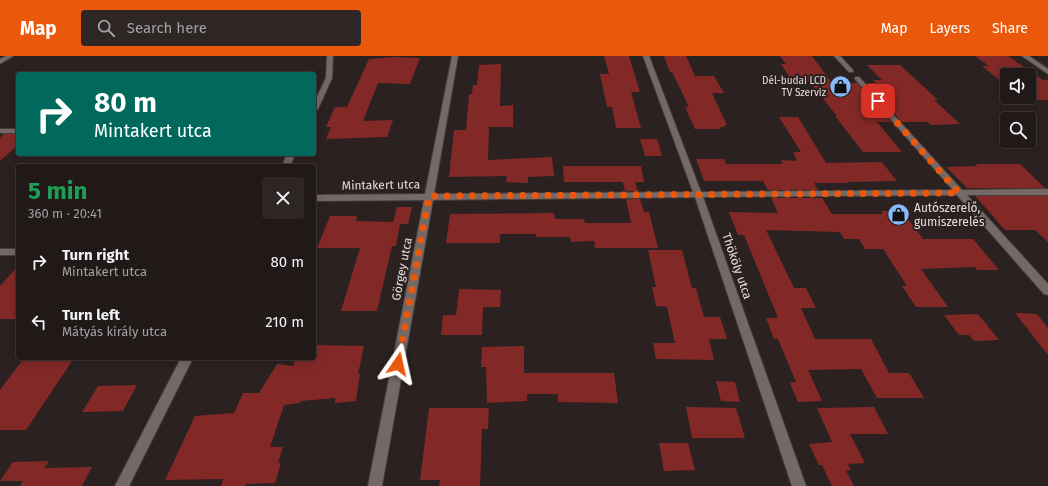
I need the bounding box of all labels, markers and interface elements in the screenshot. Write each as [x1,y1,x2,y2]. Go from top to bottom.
search box [81,10,361,46]
text: Map [20,17,57,40]
icon: search [95,17,117,39]
text: Search here [127,19,207,37]
text: Map [881,20,907,37]
text: Layers [929,20,970,37]
text: Share [992,20,1028,37]
map controls [1000,68,1036,148]
button: sound [1000,68,1036,104]
shop icon: Dél-budai LCD TV Szerviz [828,74,854,100]
place label: Dél-budai LCD TV Szerviz [762,75,827,99]
pin [861,84,895,118]
text: 80 m [94,86,157,119]
icon: right [28,88,80,140]
icon: arrive [867,90,889,112]
button: search [1000,112,1036,148]
text: Mintakert utca [94,120,212,142]
text: 5 min [28,177,87,205]
button: close [262,177,304,219]
street label: Mintakert utca [342,177,420,193]
place label: Autószerelő, gumiszerelés [914,201,985,229]
shop icon: Autószerelő, gumiszerelés [885,202,911,228]
text: 360 m · 20:41 [28,206,102,221]
street label: Thököly utca [719,231,755,301]
street label: Görgey utca [389,236,415,302]
text: Turn right [62,246,129,264]
icon: right [28,251,50,273]
text: 80 m [271,253,304,271]
text: Mintakert utca [62,264,147,279]
text: Turn left [62,306,120,324]
icon: left [28,311,50,333]
text: 210 m [265,313,304,331]
text: Mátyás király utca [62,324,167,339]
position arrow [377,343,419,385]

